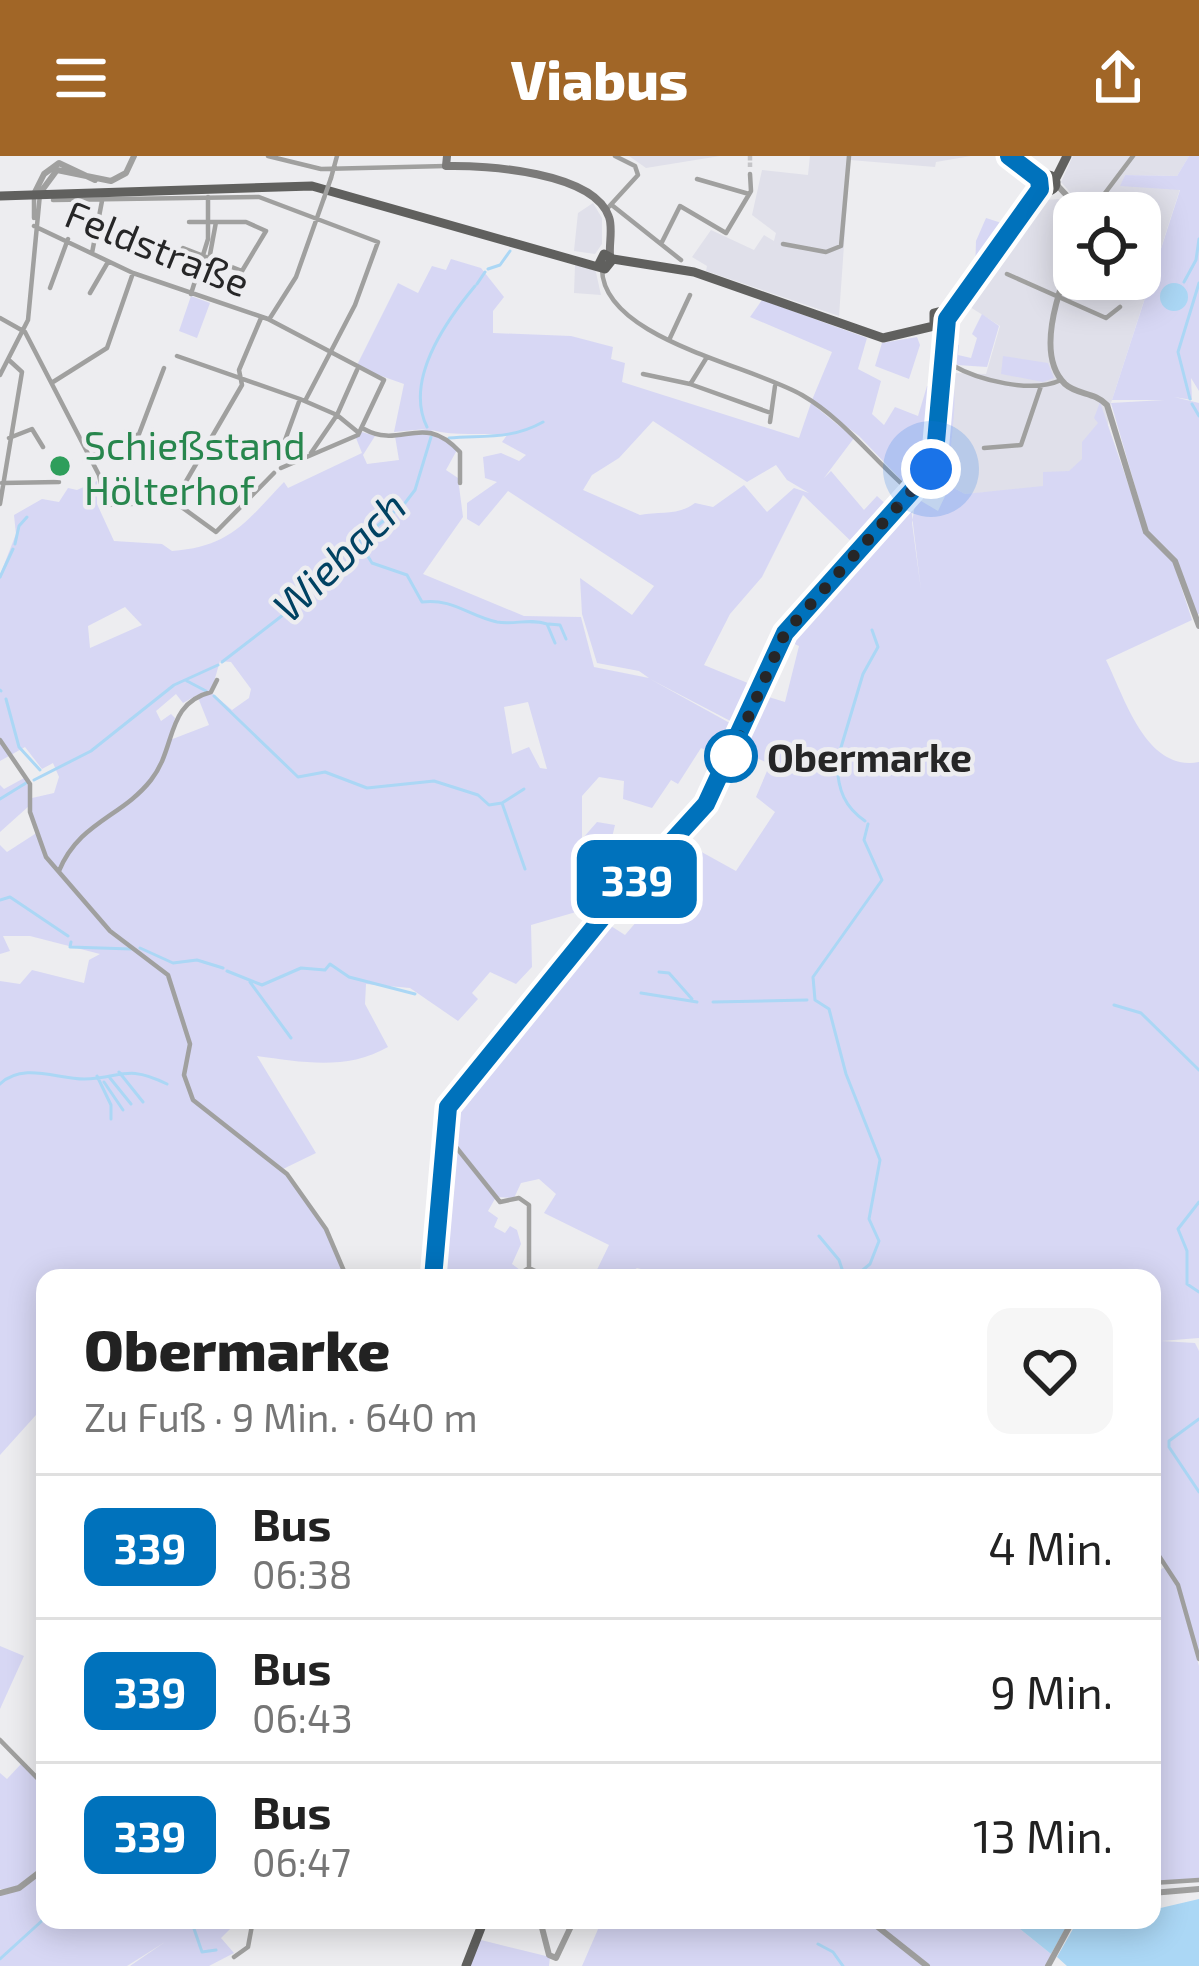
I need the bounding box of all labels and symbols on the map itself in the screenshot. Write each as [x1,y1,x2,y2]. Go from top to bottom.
street label: Feldstraße [59,189,257,305]
place label: Schießstand Hölterhof [84,421,306,513]
your location [901,439,961,499]
marker: Schießstand Hölterhof [47,453,73,479]
water label: Wiebach [261,480,415,630]
marker: Obermarke [706,731,756,781]
place label: Obermarke [767,733,972,780]
line badge: 339 [568,840,706,918]

